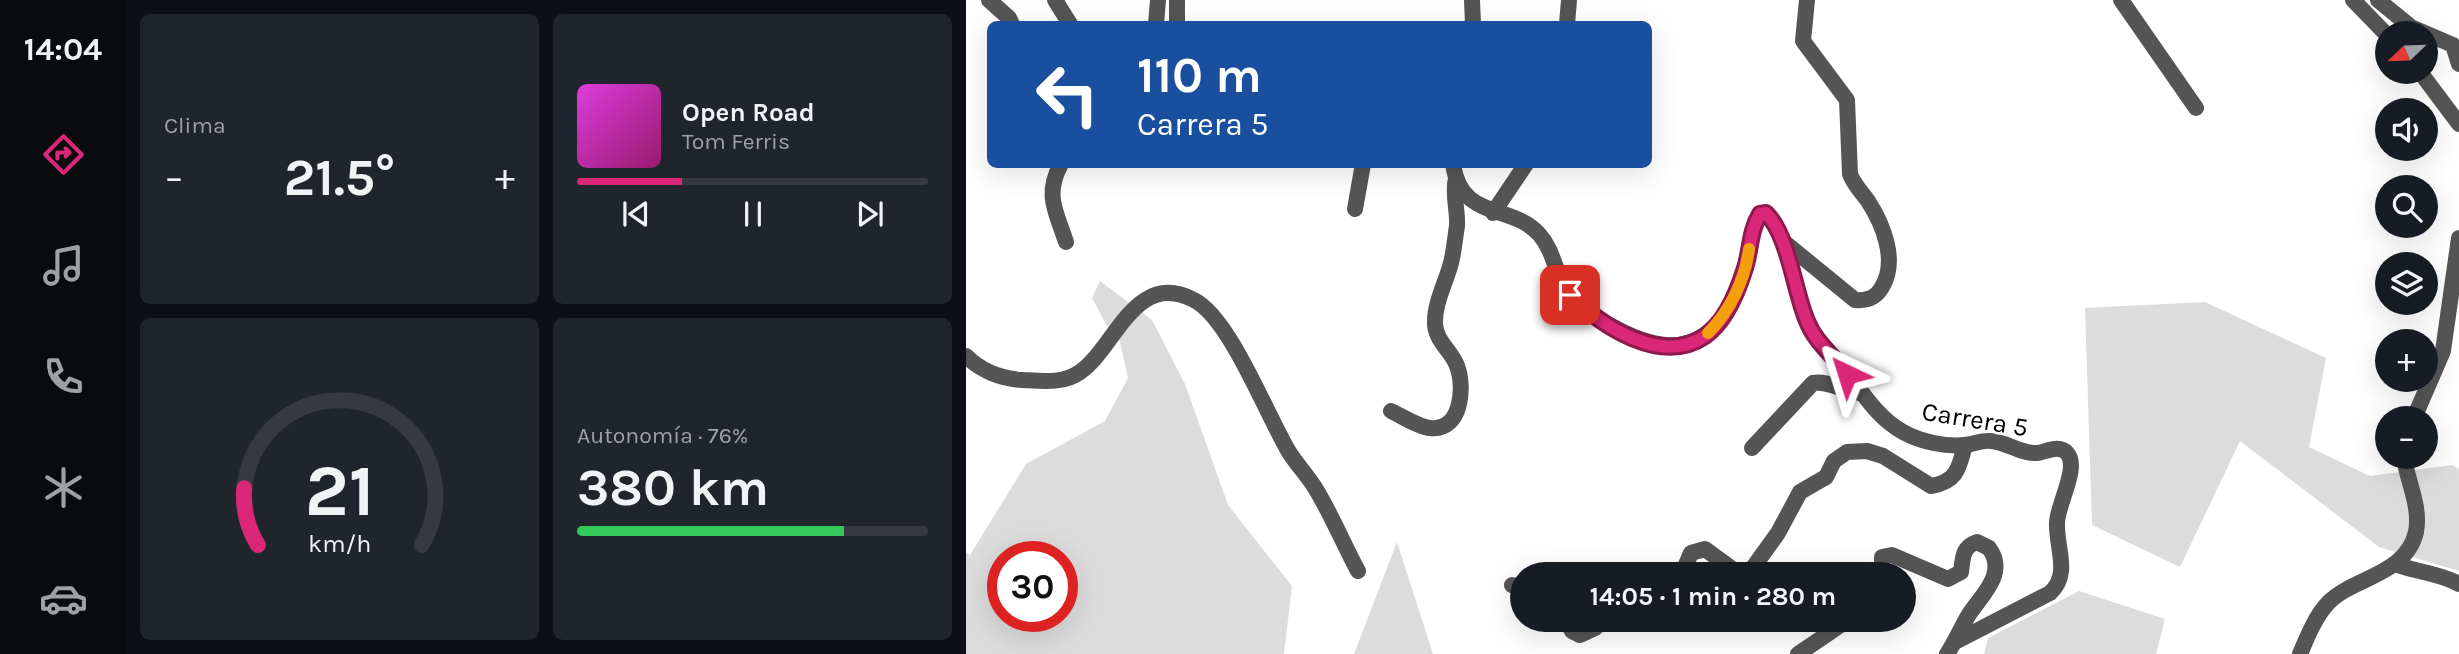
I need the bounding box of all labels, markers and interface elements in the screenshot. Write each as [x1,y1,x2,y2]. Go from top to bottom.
north arrow [2375,21,2438,84]
map controls [2375,21,2438,469]
text: 14:04 [24,31,102,68]
text: 110 m [1137,47,1262,104]
icon: left [1022,49,1113,140]
text: Open Road [682,97,815,128]
button: sound [2375,98,2438,161]
text: Carrera 5 [1137,106,1269,143]
text: Clima [164,112,226,139]
text: Tom Ferris [682,128,790,155]
icon: directions [39,130,88,179]
text: 21.5° [284,147,395,208]
text: − [164,155,184,200]
text: + [495,155,515,200]
button: search [2375,175,2438,238]
icon: previous [617,195,655,233]
icon: pause [734,195,772,233]
icon: next [851,195,889,233]
icon: music [39,241,88,290]
button: layers [2375,252,2438,315]
pin [1540,265,1600,325]
icon: arrive [1551,276,1589,314]
button: + [2375,329,2438,392]
position arrow [1810,337,1884,411]
icon: phone [39,352,88,401]
street label: Carrera 5 [1920,396,2030,443]
button: − [2375,406,2438,469]
text: Autonomía · 76% [577,422,749,449]
text: 21 [305,448,375,533]
text: 380 km [577,457,769,518]
icon: climate [39,463,88,512]
text: km/h [308,529,371,558]
speed limit sign: 30 [987,541,1078,632]
icon: car [39,574,88,623]
text: 14:05 · 1 min · 280 m [1590,581,1836,612]

